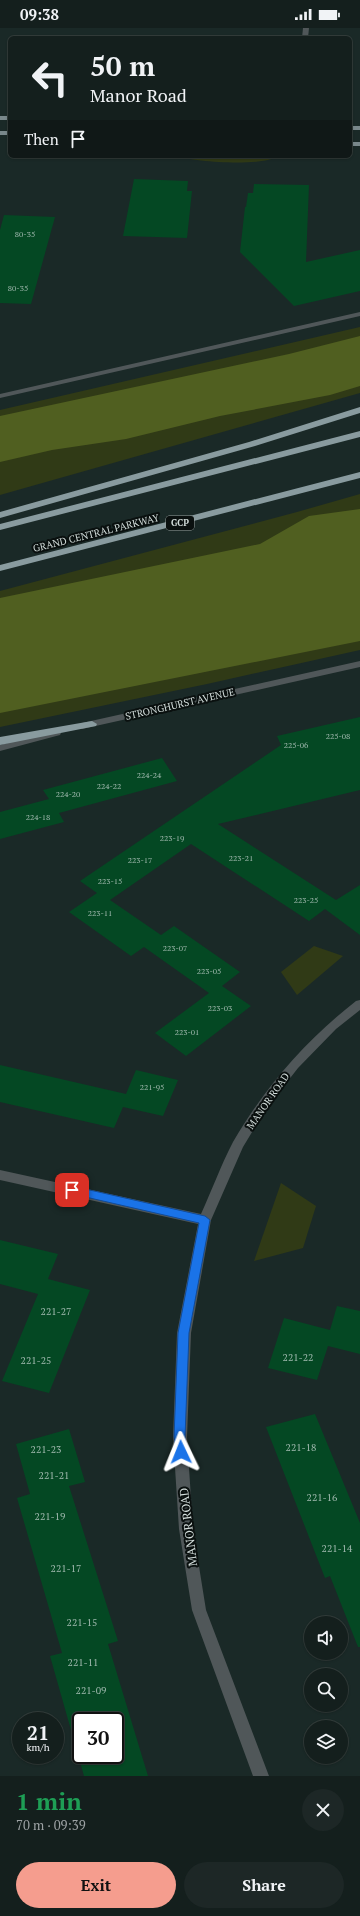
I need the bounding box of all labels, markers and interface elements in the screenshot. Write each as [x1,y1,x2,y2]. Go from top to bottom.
text: 09:38 [20,4,59,24]
text: 50 m [90,47,155,84]
icon: left [24,52,76,104]
text: Manor Road [90,83,187,107]
icon: arrive [67,128,89,150]
text: Then [24,129,59,149]
house number: 80-35 [15,229,35,239]
house number: 80-35 [8,283,28,293]
street label: GRAND CENTRAL PARKWAY [32,511,161,555]
road number: GCP [166,516,194,530]
street label: STRONGHURST AVENUE [124,685,236,723]
house number: 225-08 [326,731,350,741]
house number: 225-06 [284,740,309,750]
house number: 224-24 [137,770,162,780]
house number: 224-22 [97,781,121,791]
house number: 224-20 [56,789,80,799]
house number: 224-18 [26,812,50,822]
house number: 223-19 [160,833,184,843]
house number: 223-21 [229,853,253,863]
house number: 223-17 [128,855,152,865]
house number: 223-15 [98,876,122,886]
house number: 223-25 [294,895,318,905]
house number: 223-11 [88,908,112,918]
house number: 223-07 [163,943,187,953]
house number: 223-05 [197,966,221,976]
house number: 223-03 [208,1003,232,1013]
house number: 223-01 [175,1027,199,1037]
street label: MANOR ROAD [244,1070,292,1132]
house number: 221-95 [140,1082,164,1092]
pin [55,1173,89,1207]
icon: arrive [61,1179,83,1201]
house number: 221-27 [41,1305,71,1318]
house number: 221-22 [283,1351,313,1364]
house number: 221-25 [21,1354,51,1367]
position arrow [160,1431,202,1473]
house number: 221-18 [286,1441,316,1454]
house number: 221-23 [31,1443,61,1456]
house number: 221-21 [39,1469,69,1482]
street label: MANOR ROAD [176,1487,200,1567]
house number: 221-16 [307,1491,338,1504]
house number: 221-19 [35,1510,65,1523]
house number: 221-14 [322,1542,353,1555]
house number: 221-17 [51,1562,81,1575]
house number: 221-15 [67,1616,97,1629]
map controls [304,1616,348,1764]
button: sound [304,1616,348,1660]
house number: 221-11 [68,1656,98,1669]
button: search [304,1668,348,1712]
house number: 221-09 [76,1684,106,1697]
speed limit sign: 30 [72,1712,124,1764]
text: 21 [27,1719,49,1746]
button: layers [304,1720,348,1764]
text: km/h [26,1741,50,1754]
text: 1 min [16,1785,82,1817]
button: close [302,1789,344,1831]
text: 70 m · 09:39 [16,1816,86,1834]
button: Exit [16,1862,176,1908]
button: Share [184,1862,344,1908]

